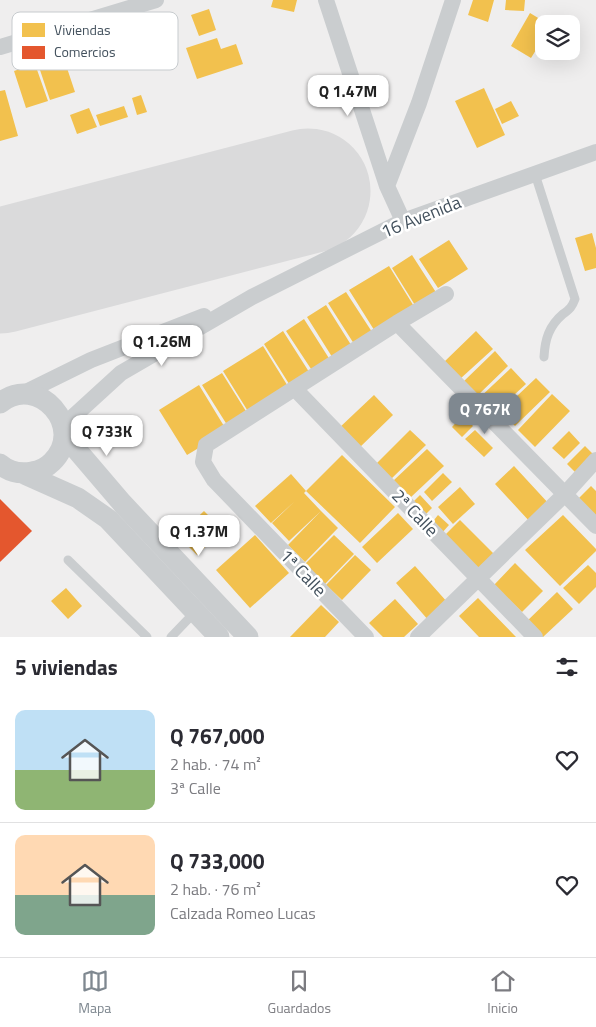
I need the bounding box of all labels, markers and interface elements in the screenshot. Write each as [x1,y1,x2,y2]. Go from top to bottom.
legend [12,12,178,70]
map controls [535,15,580,60]
button: layers [535,15,580,60]
text: Viviendas [54,19,111,40]
text: Comercios [54,41,115,62]
pin: Q 1.47M [302,74,394,117]
text: Q 1.47M [319,79,377,103]
street label: 16 Avenida [377,188,465,245]
pin: Q 1.26M [116,324,208,367]
text: Q 1.26M [133,329,191,353]
pin: Q 767K [444,392,526,435]
text: Q 767K [460,397,510,421]
pin: Q 733K [66,414,148,457]
text: Q 733K [82,419,132,443]
street label: 2ª Calle [386,483,445,543]
pin: Q 1.37M [153,514,245,557]
text: Q 1.37M [170,519,228,543]
street label: 1ª Calle [274,543,333,603]
text: 5 viviendas [15,651,118,683]
icon: filters [553,653,581,681]
text: Q 767,000 [170,720,264,752]
icon: home [55,730,115,790]
icon: heart [553,746,581,774]
text: 2 hab. · 74 m² [170,752,261,776]
text: 3ª Calle [170,776,221,800]
text: Q 733,000 [170,845,264,877]
icon: home [55,855,115,915]
icon: heart [553,871,581,899]
text: 2 hab. · 76 m² [170,877,261,901]
text: Calzada Romeo Lucas [170,901,316,925]
tab: Mapa [78,967,111,1018]
tab: Guardados [268,967,331,1018]
tab: Inicio [487,967,518,1018]

